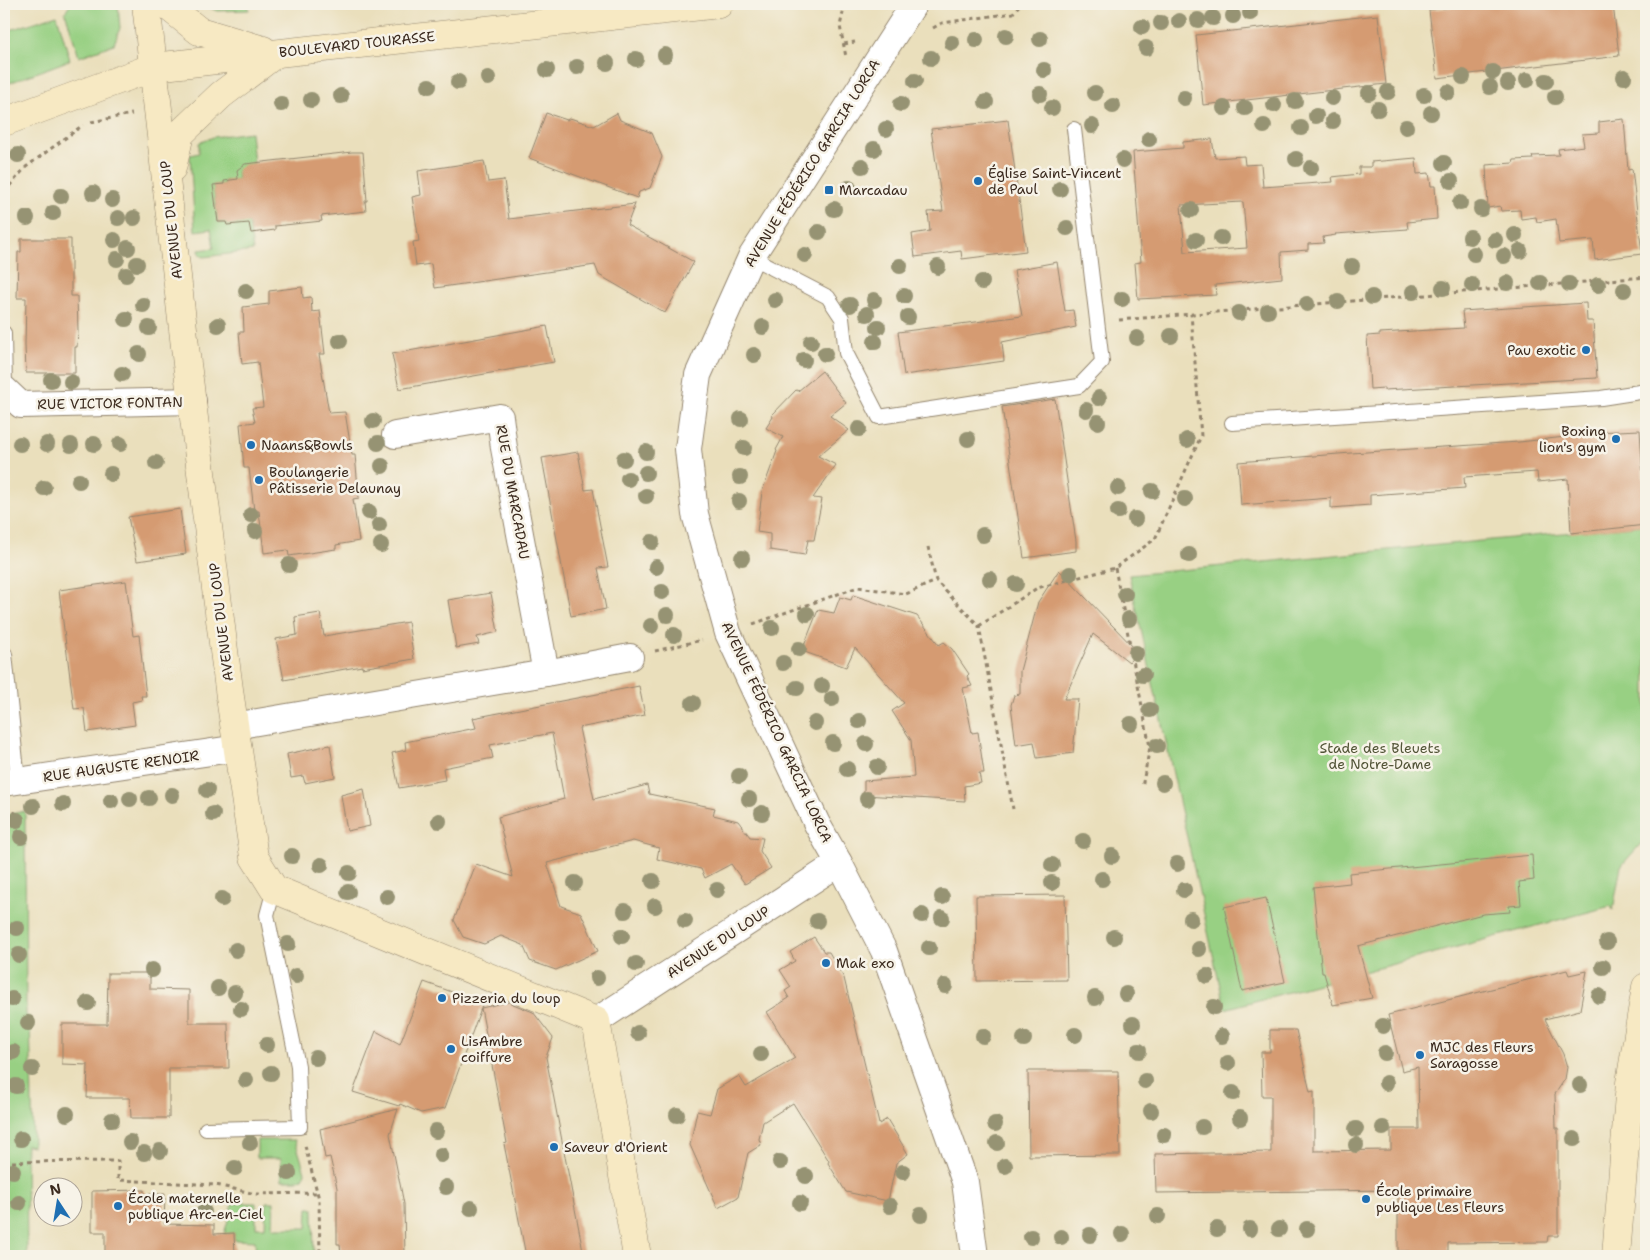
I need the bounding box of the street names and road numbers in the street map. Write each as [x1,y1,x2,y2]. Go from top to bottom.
street label: BOULEVARD TOURASSE [278,27,436,61]
street label: AVENUE FÉDÉRICO GARCIA LORCA [740,56,884,270]
street label: AVENUE DU LOUP [156,160,186,280]
street label: RUE VICTOR FONTAN [37,393,183,413]
street label: RUE DU MARCADAU [492,423,534,561]
street label: AVENUE DU LOUP [205,562,237,682]
street label: AVENUE FÉDÉRICO GARCIA LORCA [718,619,836,845]
street label: RUE AUGUSTE RENOIR [42,746,201,786]
street label: AVENUE DU LOUP [663,902,773,982]

